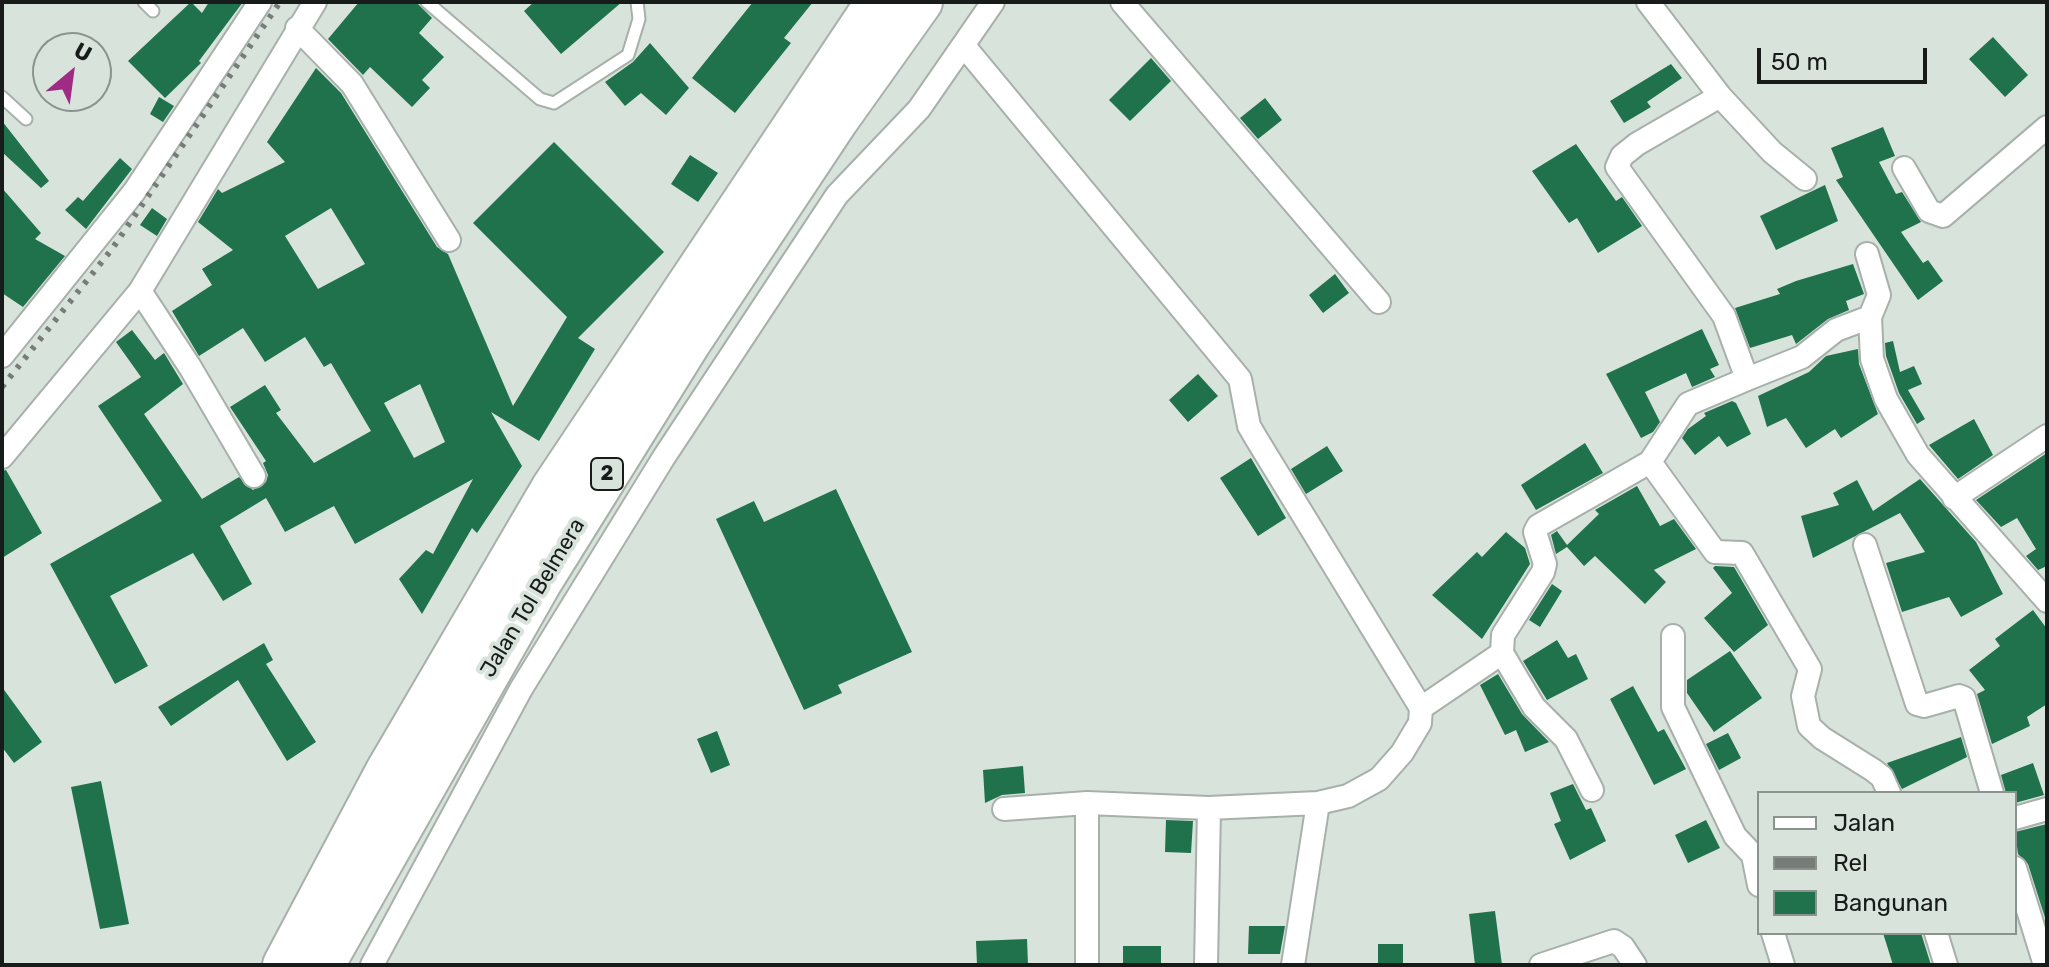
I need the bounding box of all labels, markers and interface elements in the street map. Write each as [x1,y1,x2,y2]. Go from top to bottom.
north arrow [32,32,112,112]
scale bar [1761,32,1931,82]
text: U [69,37,96,68]
text: 50 m [1771,48,1828,76]
road number: 2 [591,458,623,490]
street label: Jalan Tol Belmera [475,514,591,682]
legend [1757,791,2017,935]
text: Jalan [1833,809,1895,837]
text: Rel [1833,849,1868,877]
text: Bangunan [1833,889,1948,917]

